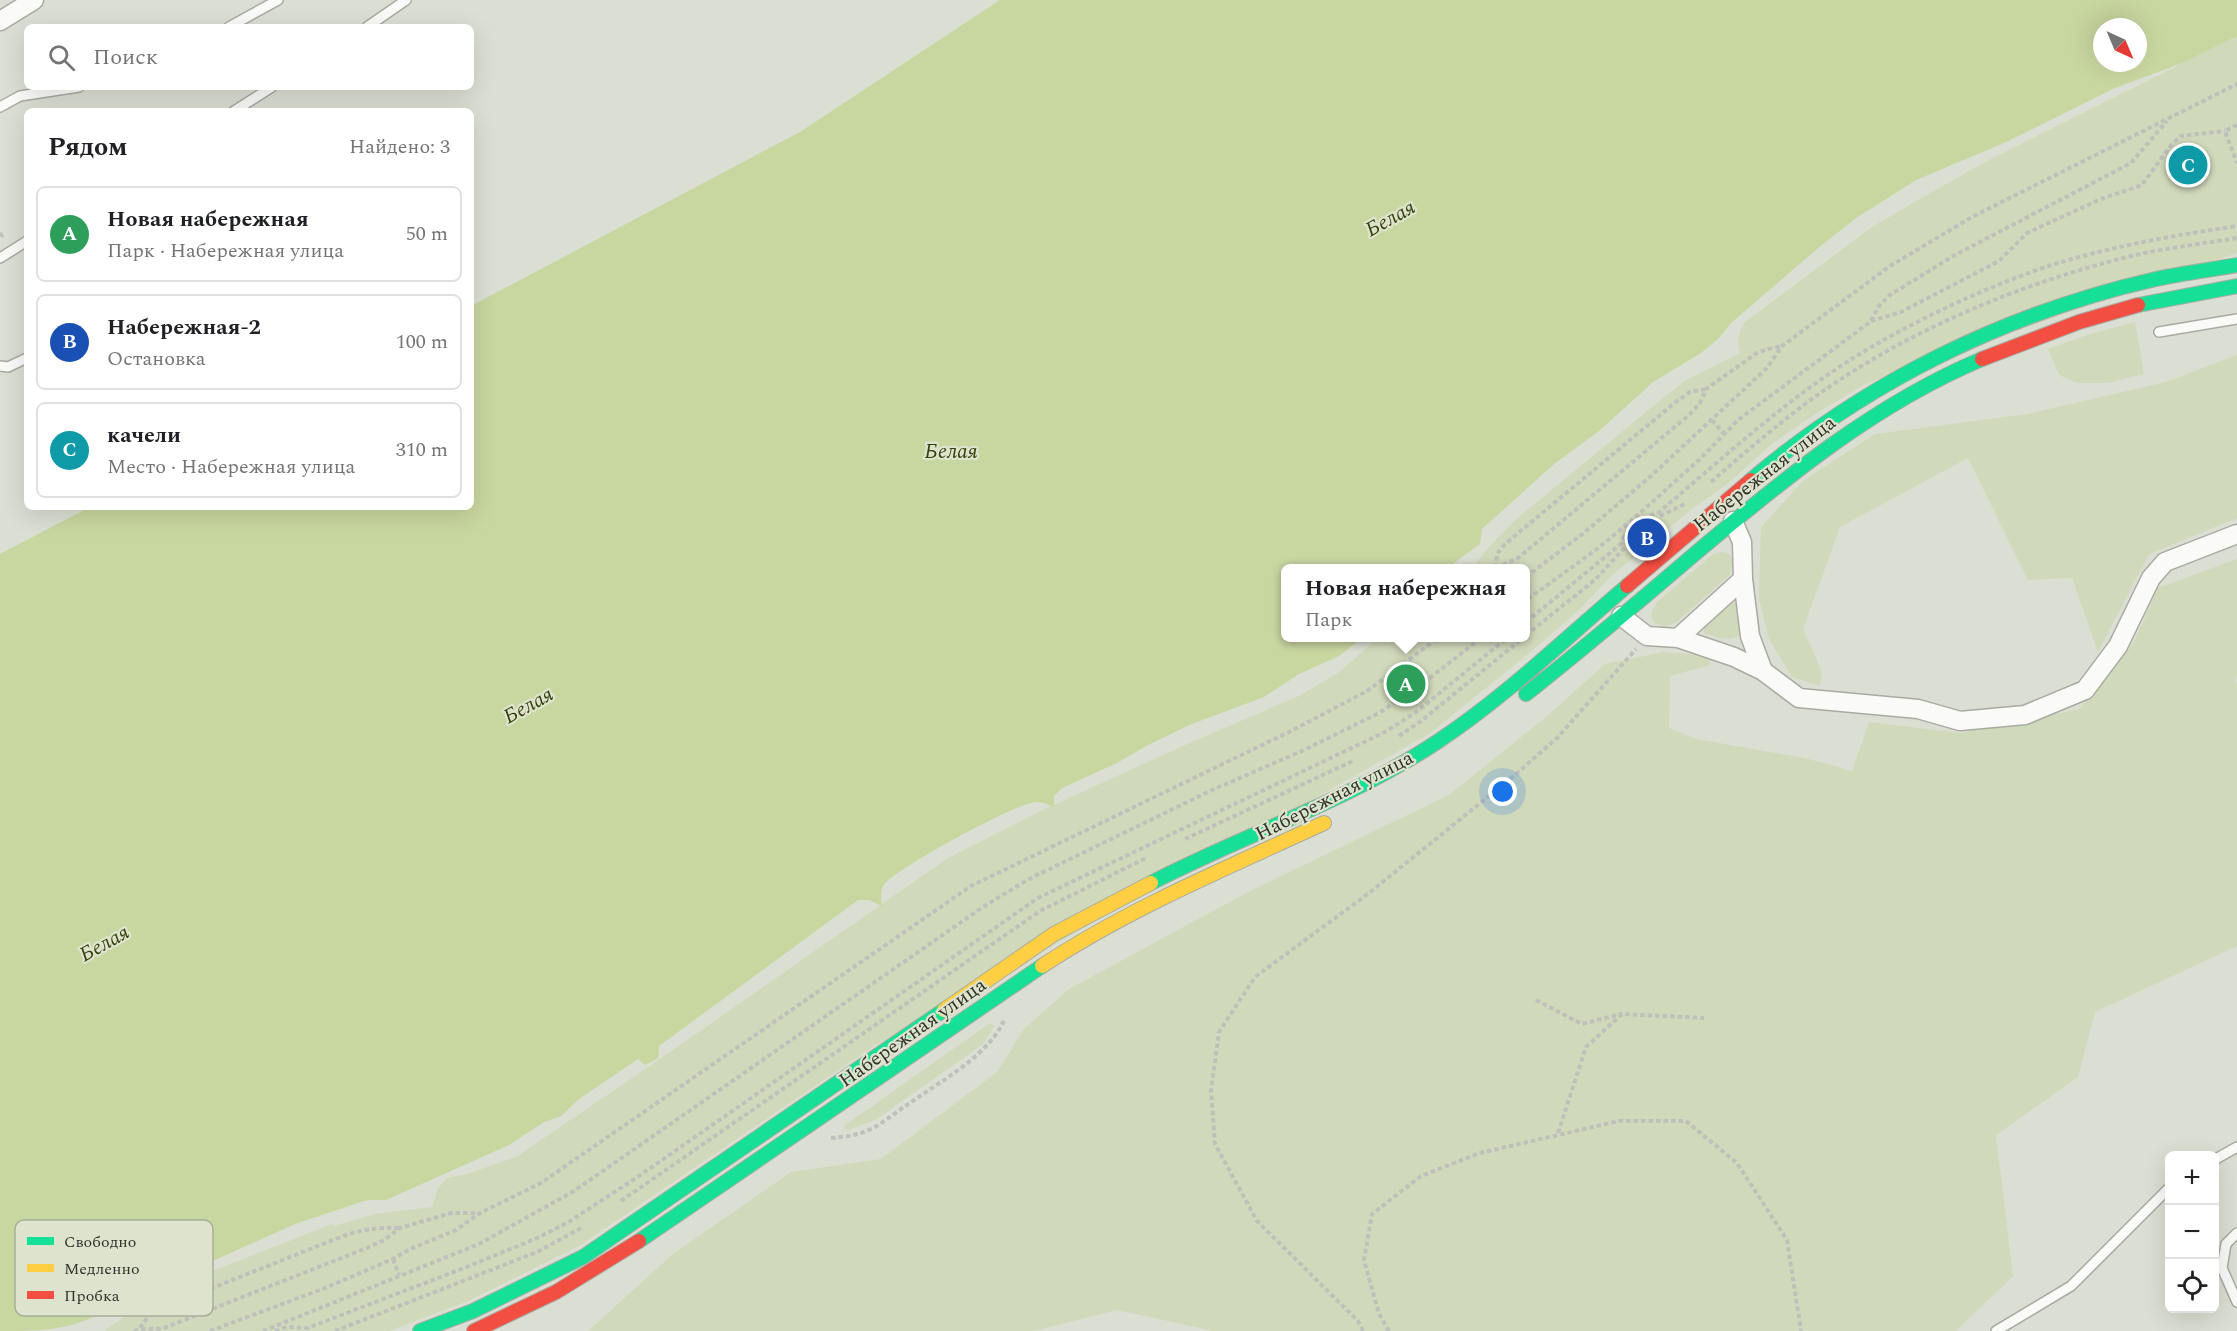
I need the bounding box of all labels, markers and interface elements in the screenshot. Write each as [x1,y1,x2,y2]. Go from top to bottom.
north arrow [2093,18,2147,72]
search box [24,24,474,90]
icon: search [45,41,78,74]
text: Поиск [93,41,158,74]
text: Рядом [48,127,128,167]
text: Найдено: 3 [349,132,450,162]
pin: C [2168,142,2208,188]
water label: Белая [1360,192,1421,246]
text: Новая набережная [107,203,309,236]
text: A [62,219,77,249]
text: 50 m [406,219,448,249]
text: Парк · Набережная улица [107,236,344,266]
text: Набережная-2 [107,311,261,344]
text: B [62,327,77,357]
text: 100 m [396,327,448,357]
text: Остановка [107,344,206,374]
street label: Набережная улица [1687,408,1843,539]
text: качели [107,419,181,452]
text: C [62,435,77,465]
text: 310 m [396,435,448,465]
water label: Белая [924,436,978,468]
text: Место · Набережная улица [107,452,355,482]
pin: B [1628,516,1666,560]
popup [1281,564,1530,642]
text: Новая набережная [1305,572,1506,605]
text: Парк [1305,605,1353,635]
pin: A [1386,662,1426,706]
water label: Белая [498,679,559,733]
street label: Набережная улица [1250,743,1419,849]
your location [1488,777,1517,806]
water label: Белая [74,917,135,971]
street label: Набережная улица [833,970,993,1095]
map controls [2165,1151,2219,1313]
button: + [2165,1151,2219,1205]
button: − [2165,1205,2219,1259]
legend [15,1220,213,1316]
text: Свободно [64,1230,136,1254]
text: Медленно [64,1257,140,1281]
button: locate [2165,1259,2219,1313]
text: Пробка [64,1284,120,1308]

